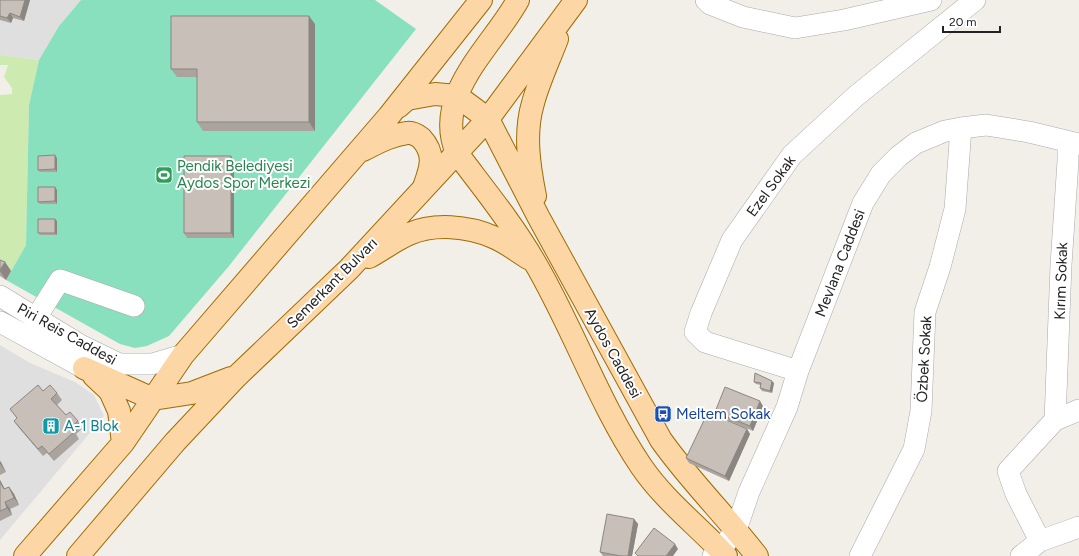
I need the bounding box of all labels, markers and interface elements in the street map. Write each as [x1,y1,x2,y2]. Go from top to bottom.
scale bar [943,8,1000,34]
text: 20 m [949,15,977,29]
street label: Ezel Sokak [743,151,800,220]
place label: Pendik Belediyesi Aydos Spor Merkezi [177,157,311,192]
sports icon: Pendik Belediyesi Aydos Spor Merkezi [154,165,174,185]
street label: Mevlana Caddesi [811,207,869,319]
street label: Semerkant Bulvarı [283,234,381,332]
street label: Kırım Sokak [1051,241,1071,320]
street label: Piri Reis Caddesi [14,299,120,369]
street label: Aydos Caddesi [581,305,645,401]
street label: Özbek Sokak [913,314,935,403]
bus stop icon: Meltem Sokak [653,404,673,424]
place label: Meltem Sokak [676,405,771,423]
building icon: A-1 Blok [41,416,61,436]
place label: A-1 Blok [64,417,119,435]

